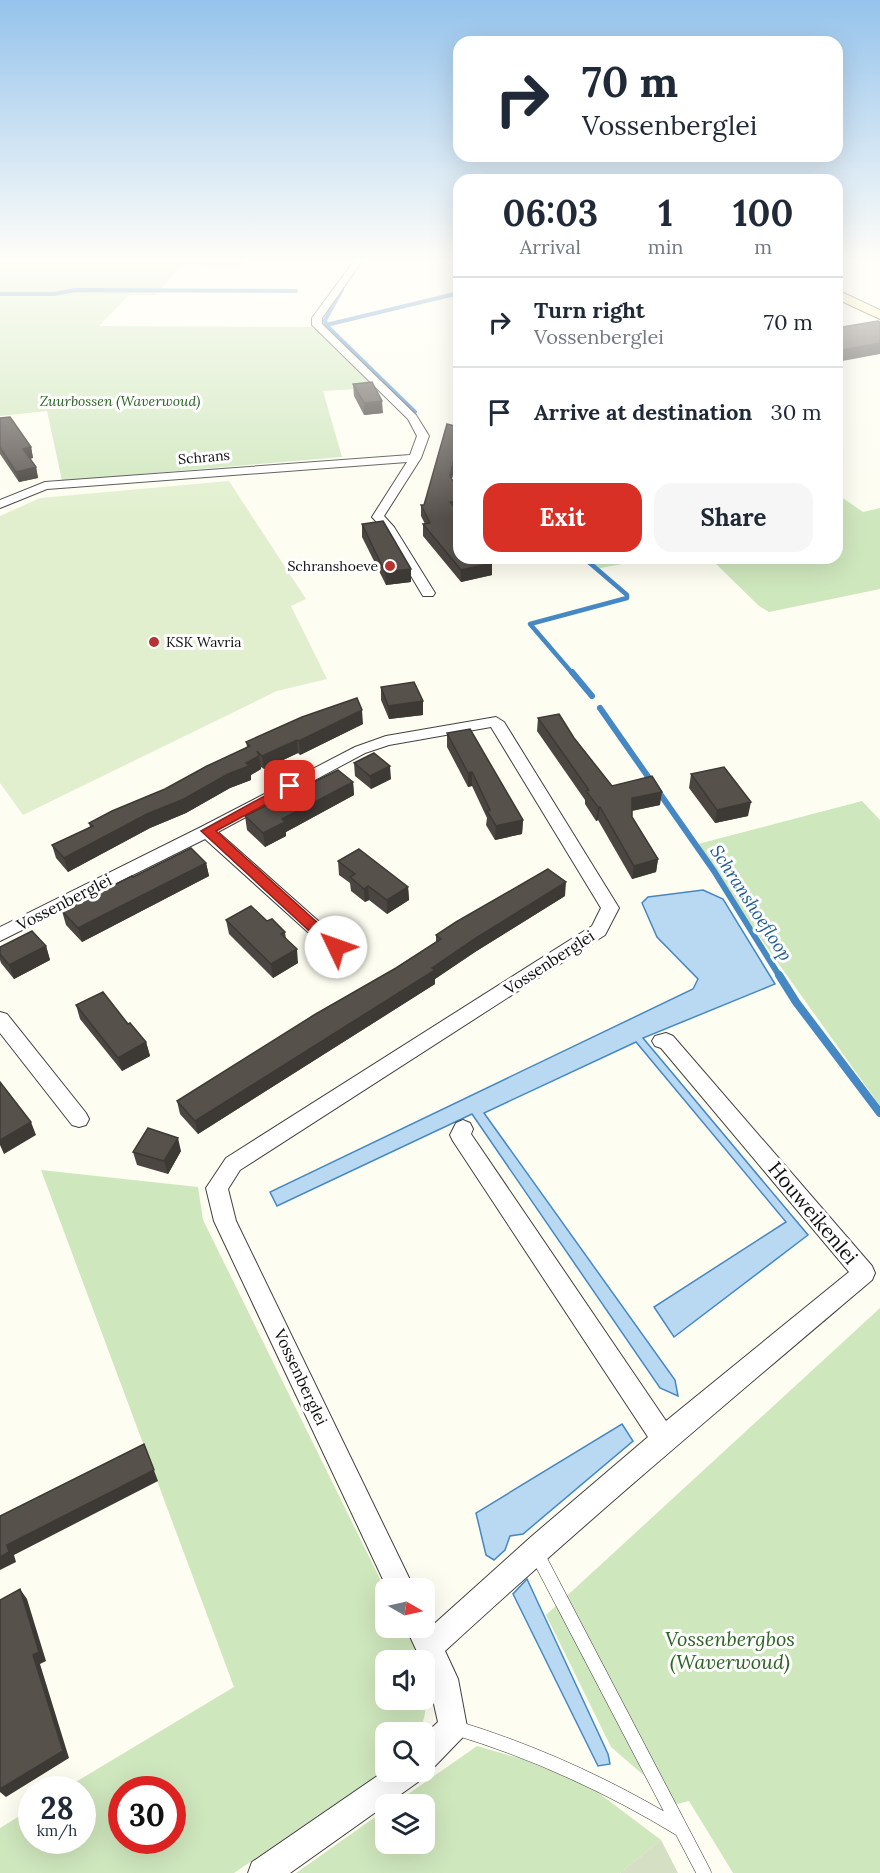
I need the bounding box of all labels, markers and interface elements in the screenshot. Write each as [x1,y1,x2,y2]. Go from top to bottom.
text: 70 m [582,55,678,109]
icon: right [483,60,561,138]
text: Vossenberglei [582,108,757,142]
text: 06:03 [503,190,598,236]
text: 1 [658,190,673,236]
text: 100 [733,190,793,236]
text: Arrival [520,234,581,259]
text: min [648,234,683,259]
text: m [754,234,772,259]
text: Turn right [534,296,645,324]
icon: right [483,306,516,339]
text: 70 m [764,308,813,336]
text: Vossenberglei [534,324,664,349]
park label: Zuurbossen (Waverwoud) [40,392,200,410]
icon: arrive [483,396,516,429]
text: Arrive at destination [534,398,752,426]
text: 30 m [770,398,822,426]
street label: Schrans [177,446,231,468]
button: Exit [483,483,642,552]
button: Share [654,483,813,552]
place label: Schranshoeve [287,557,378,575]
marker: Schranshoeve [383,559,397,573]
place label: KSK Wavria [166,633,241,651]
marker: KSK Wavria [147,635,161,649]
pin [264,760,315,811]
icon: arrive [273,769,306,802]
water label: Schranshoefloop [705,840,798,965]
street label: Vossenberglei [12,869,115,935]
position arrow [304,915,368,979]
street label: Vossenberglei [499,925,598,999]
street label: Houweikenlei [763,1156,864,1269]
street label: Vossenberglei [270,1325,332,1428]
north arrow [375,1578,435,1638]
map controls [375,1578,435,1854]
park label: Vossenbergbos (Waverwoud) [665,1626,795,1675]
button: sound [375,1650,435,1710]
button: search [375,1722,435,1782]
speed limit sign: 30 [108,1776,186,1854]
text: 28 [40,1789,74,1827]
button: layers [375,1794,435,1854]
text: km/h [37,1821,77,1840]

